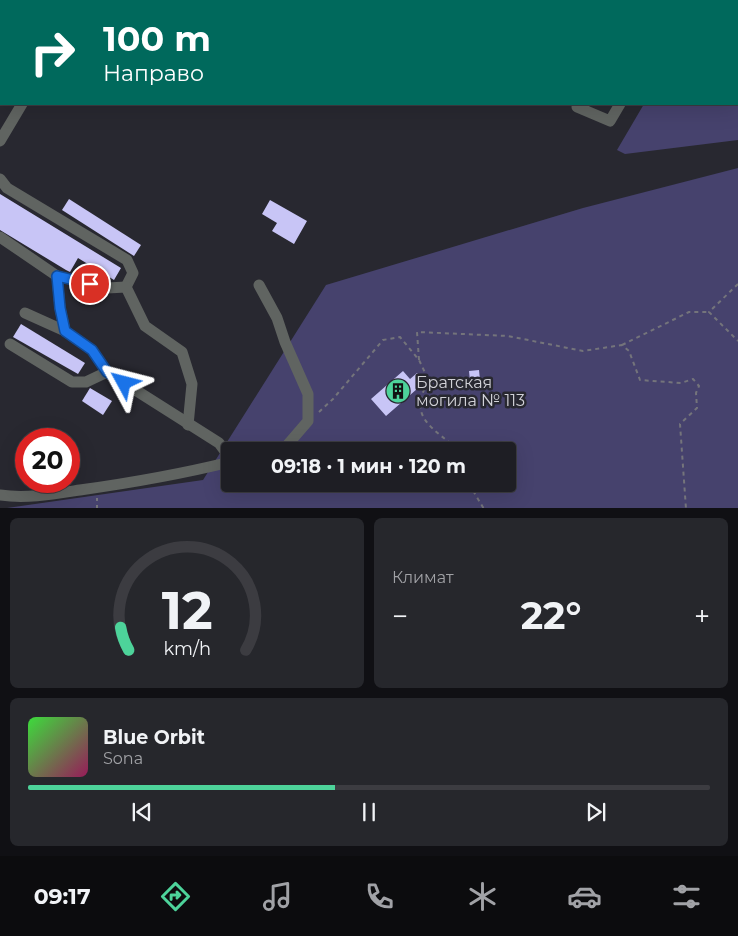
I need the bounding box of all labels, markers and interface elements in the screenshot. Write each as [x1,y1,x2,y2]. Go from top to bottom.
text: 100 m [103,17,211,60]
icon: right [20,20,85,85]
text: Направо [103,60,204,87]
pin [69,263,111,305]
icon: arrive [76,270,104,298]
position arrow [97,356,149,408]
place label: Братская могила № 113 [416,373,525,410]
building icon: Братская могила № 113 [385,378,411,404]
speed limit sign: 20 [15,428,80,493]
text: 09:18 · 1 мин · 120 m [271,455,466,478]
text: Климат [392,568,454,587]
text: 12 [161,579,213,642]
text: 22° [521,592,581,639]
text: − [392,599,408,633]
text: + [694,599,710,633]
text: km/h [163,638,211,659]
text: Blue Orbit [103,726,205,749]
text: Sona [103,749,143,768]
icon: previous [128,798,156,826]
icon: pause [355,798,383,826]
icon: next [582,798,610,826]
icon: directions [158,879,193,914]
icon: music [260,879,295,914]
icon: phone [362,879,397,914]
icon: climate [465,879,500,914]
icon: car [567,879,602,914]
icon: filters [669,879,704,914]
text: 09:17 [34,883,91,910]

